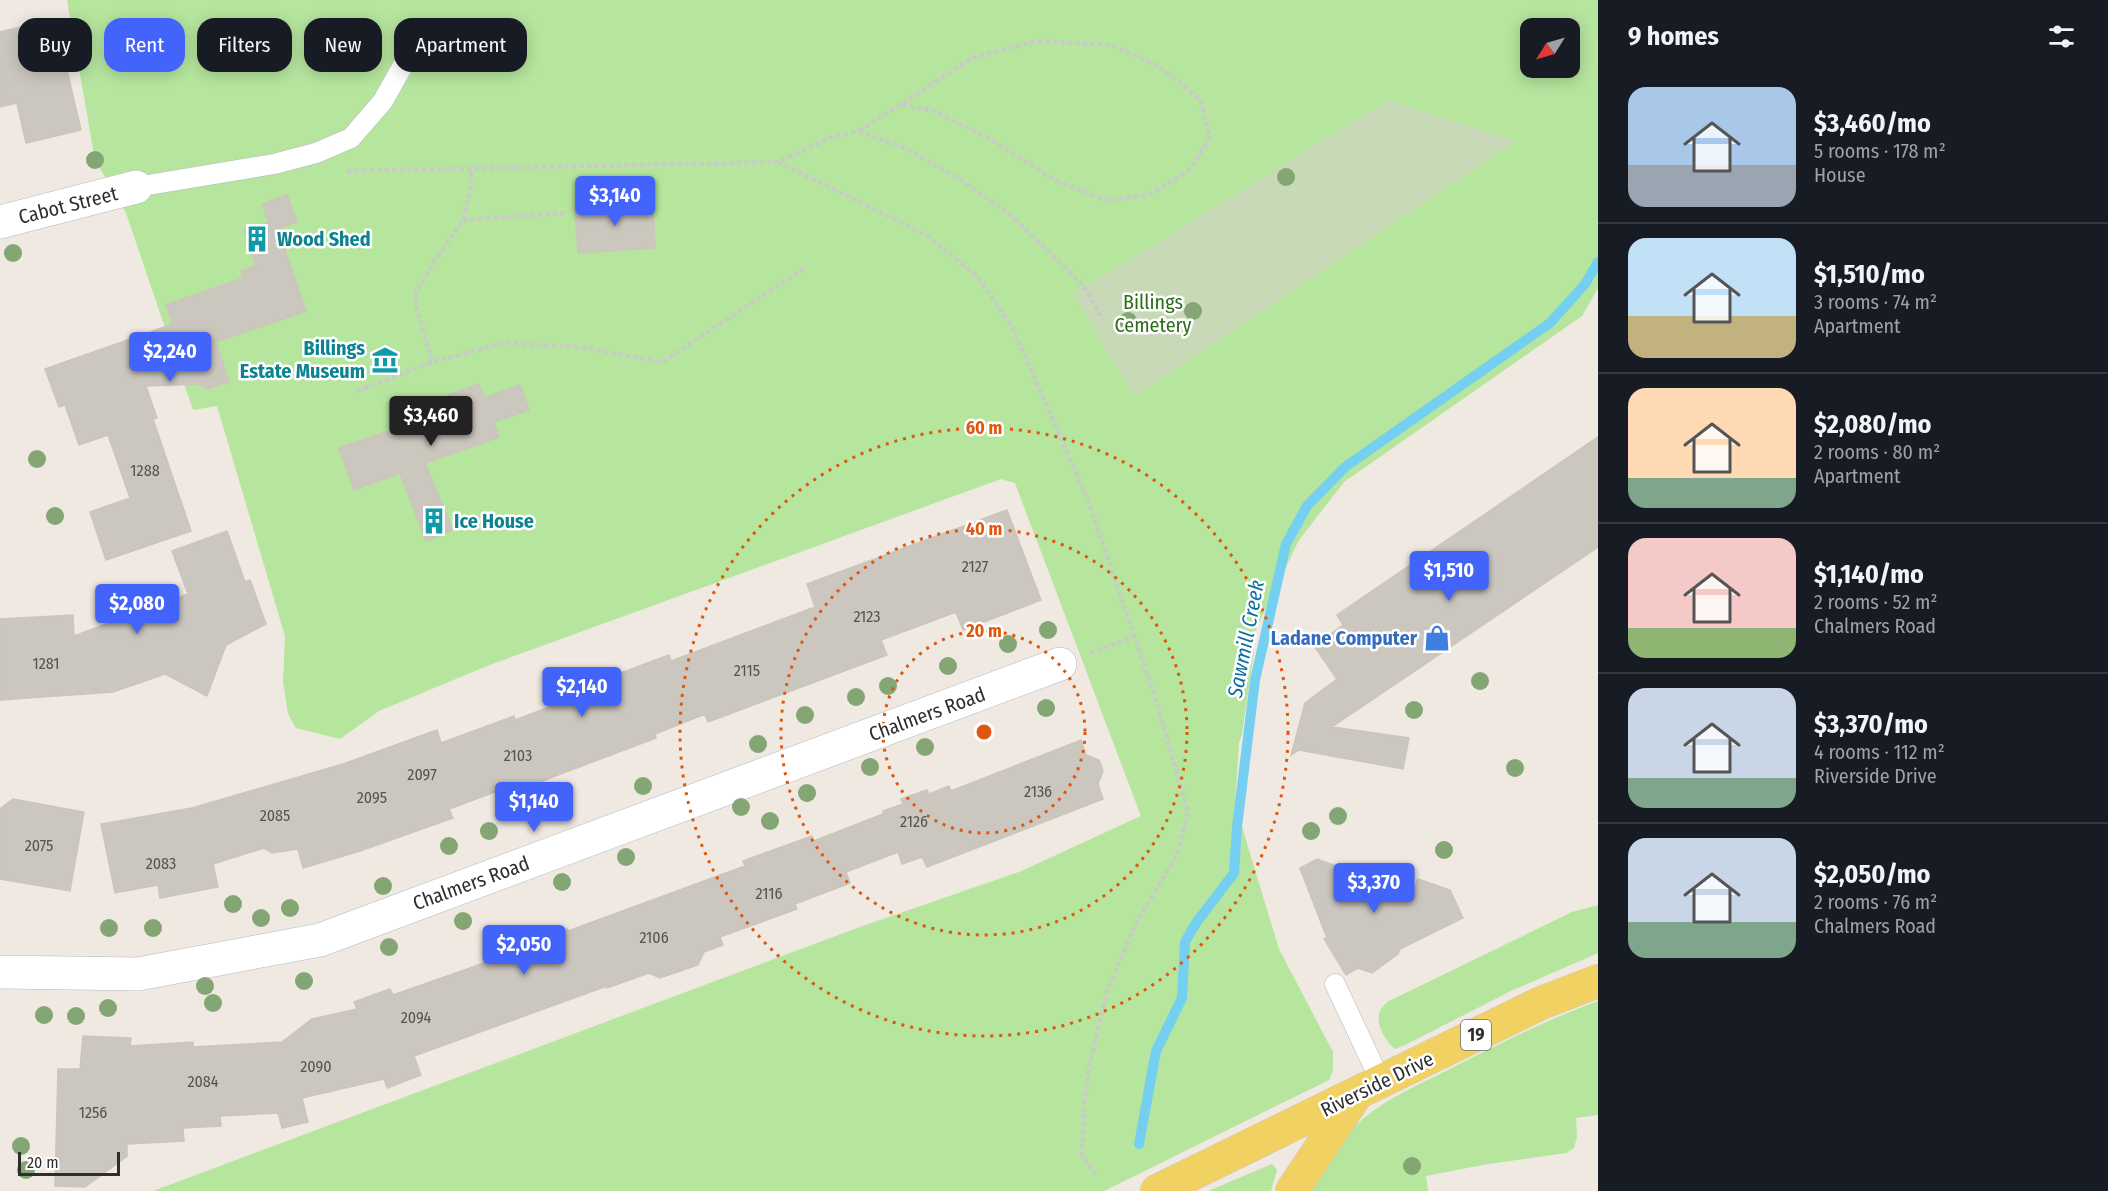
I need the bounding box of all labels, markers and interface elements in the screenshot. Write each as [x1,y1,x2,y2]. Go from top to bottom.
chip: Buy [18,18,92,72]
chip: Rent [104,18,185,72]
chip: Filters [197,18,292,72]
chip: New [304,18,382,72]
chip: Apartment [394,18,527,72]
north arrow [1520,18,1580,78]
map controls [1520,18,1580,78]
icon: filters [2045,20,2078,53]
text: 9 homes [1628,21,1719,52]
text: $3,460/mo [1814,108,1931,139]
icon: home [1676,111,1748,183]
text: 5 rooms · 178 m² [1814,139,1946,163]
text: House [1814,163,1866,187]
pin: $3,140 [566,176,664,227]
street label: Cabot Street [16,181,121,229]
text: $3,140 [589,183,641,207]
building icon: Wood Shed [242,224,272,254]
place label: Wood Shed [277,227,371,251]
text: $1,510/mo [1814,259,1925,290]
icon: home [1676,262,1748,334]
park label: Billings Cemetery [1115,290,1192,337]
text: 3 rooms · 74 m² [1814,290,1937,314]
text: Apartment [1814,314,1901,338]
pin: $2,240 [121,332,219,383]
place label: Billings Estate Museum [240,336,365,383]
text: $2,240 [143,339,197,363]
museum icon: Billings Estate Museum [370,345,400,375]
pin: $3,460 [382,396,480,447]
text: $3,460 [403,403,459,427]
text: $2,080/mo [1814,409,1931,440]
icon: home [1676,412,1748,484]
text: 60 m [966,417,1002,439]
text: 2 rooms · 80 m² [1814,440,1940,464]
house number: 1288 [130,461,160,480]
text: Apartment [1814,464,1901,488]
building icon: Ice House [419,506,449,536]
place label: Ice House [454,509,534,533]
text: 40 m [966,518,1002,540]
pin: $1,510 [1400,551,1498,602]
house number: 2127 [962,557,989,576]
text: $1,510 [1424,558,1474,582]
text: $1,140/mo [1814,559,1924,590]
icon: home [1676,562,1748,634]
water label: Sawmill Creek [1222,578,1270,701]
pin: $2,080 [88,584,186,635]
text: 2 rooms · 52 m² [1814,590,1938,614]
text: $2,080 [109,591,165,615]
house number: 2123 [853,607,881,626]
text: Chalmers Road [1814,614,1936,638]
text: 20 m [965,620,1002,642]
shop icon: Ladane Computer [1422,623,1452,653]
place label: Ladane Computer [1271,626,1418,650]
house number: 1281 [32,654,60,673]
house number: 2115 [734,661,760,680]
pin: $2,140 [533,667,631,718]
text: $2,140 [556,674,608,698]
street label: Chalmers Road [866,682,988,746]
text: $3,370/mo [1814,709,1928,740]
icon: home [1676,712,1748,784]
centre of rings [974,722,994,742]
text: 4 rooms · 112 m² [1814,740,1945,764]
house number: 2103 [504,746,532,765]
text: Riverside Drive [1814,764,1937,788]
house number: 2097 [407,765,437,784]
pin: $1,140 [485,782,583,833]
house number: 2136 [1024,782,1052,801]
house number: 2095 [357,788,387,807]
text: $1,140 [509,789,559,813]
house number: 2085 [260,806,290,825]
house number: 2126 [900,812,928,831]
house number: 2075 [25,836,53,855]
street label: Chalmers Road [410,851,532,915]
house number: 2083 [146,854,176,873]
text: $2,050/mo [1814,859,1931,890]
icon: home [1676,862,1748,934]
pin: $3,370 [1325,863,1423,914]
text: $3,370 [1348,870,1400,894]
house number: 2116 [756,884,783,903]
text: 2 rooms · 76 m² [1814,890,1937,914]
text: Chalmers Road [1814,914,1936,938]
pin: $2,050 [475,925,573,976]
house number: 2106 [639,928,669,947]
text: $2,050 [497,932,551,956]
house number: 2094 [401,1008,432,1027]
road number: 19 [1461,1020,1491,1050]
street label: Riverside Drive [1317,1046,1437,1122]
house number: 2090 [300,1057,332,1076]
house number: 2084 [187,1072,219,1091]
house number: 1256 [79,1103,107,1122]
scale bar [18,1149,120,1176]
text: 20 m [27,1153,58,1172]

